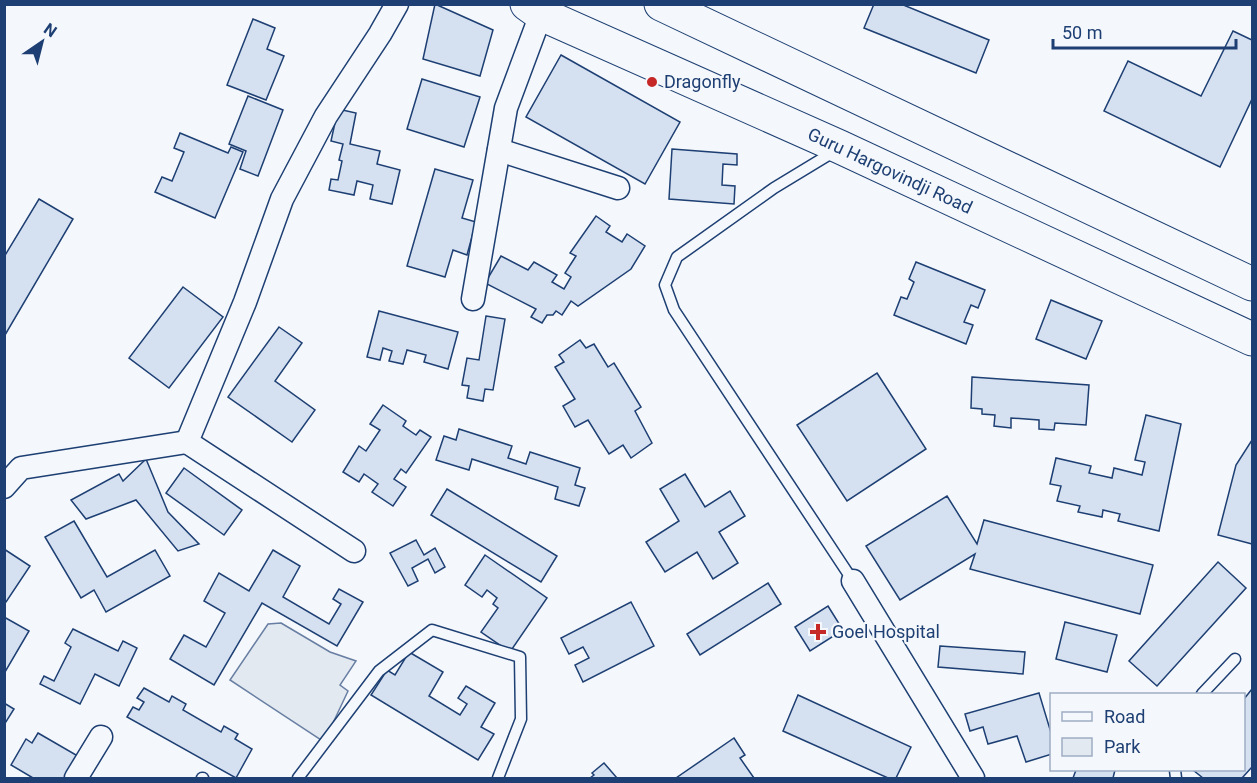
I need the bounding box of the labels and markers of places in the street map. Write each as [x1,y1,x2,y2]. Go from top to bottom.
place label: Dragonfly [664,71,741,92]
marker: Dragonfly [645,75,659,89]
place label: Goel Hospital [832,621,940,642]
marker: Goel Hospital [809,623,827,641]

